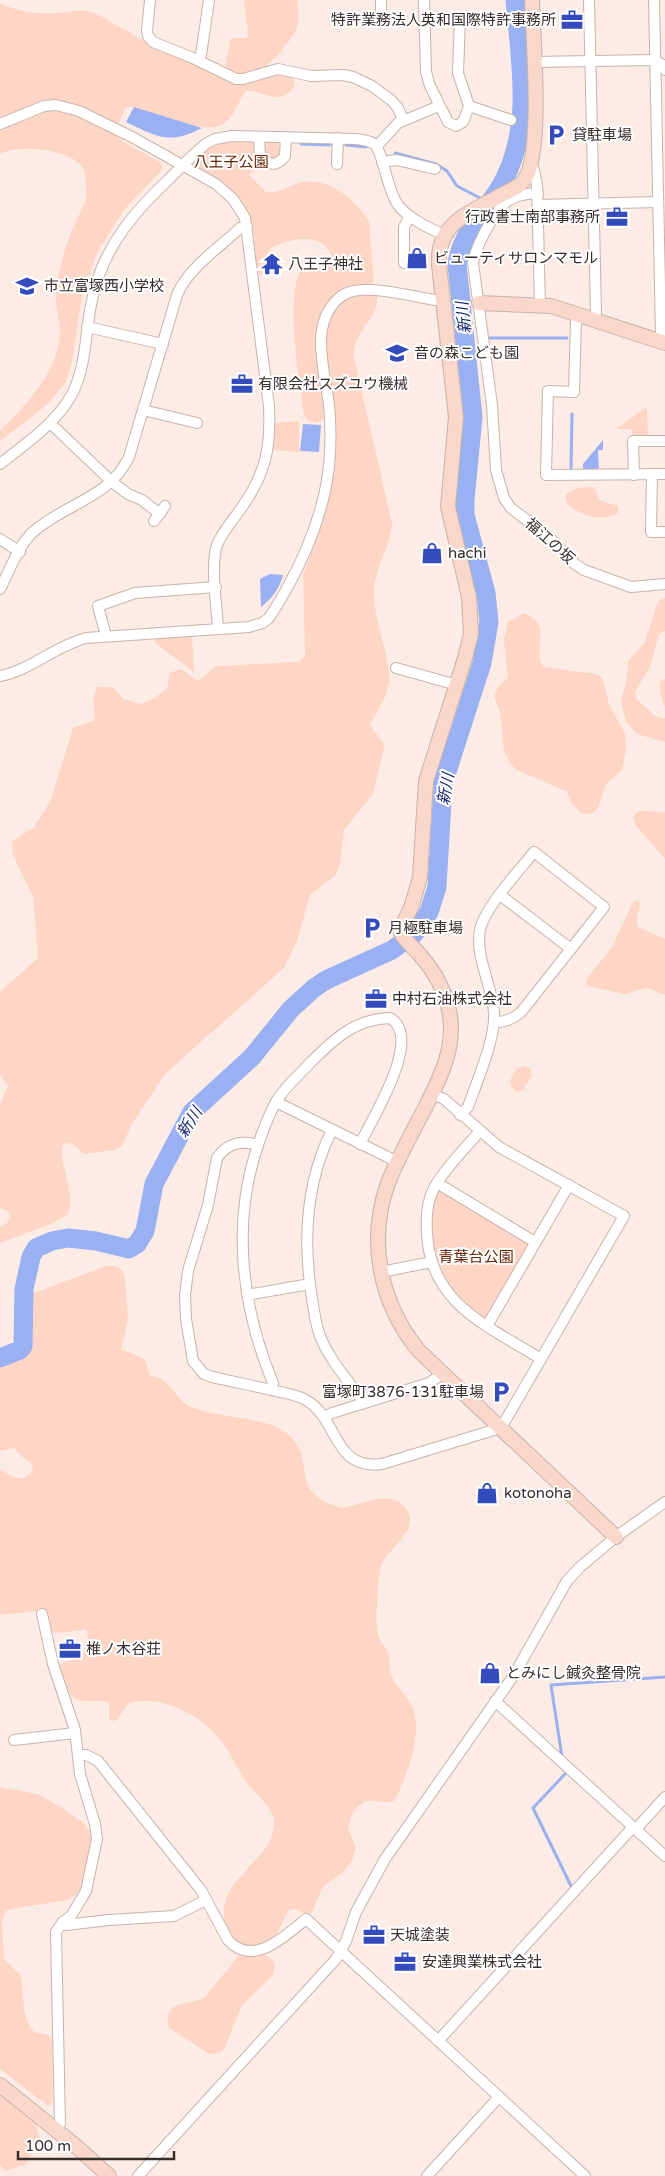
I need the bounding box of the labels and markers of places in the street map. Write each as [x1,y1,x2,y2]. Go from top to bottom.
office icon: 特許業務法人英和国際特許事務所 [559,7,585,33]
place label: 特許業務法人英和国際特許事務所 [331,11,556,29]
parking icon: 貸駐車場 [543,122,569,148]
place label: 貸駐車場 [572,126,632,144]
office icon: 行政書士南部事務所 [604,204,630,230]
place label: 行政書士南部事務所 [465,208,600,226]
shop icon: ビューティサロンマモル [404,245,430,271]
place label: ビューティサロンマモル [434,249,598,267]
temple icon: 八王子神社 [259,251,285,277]
place label: 八王子神社 [288,255,363,273]
school or university icon: 市立富塚西小学校 [14,273,40,299]
place label: 市立富塚西小学校 [44,277,164,295]
school or university icon: 音の森こども園 [384,340,410,366]
place label: 音の森こども園 [414,344,519,362]
office icon: 有限会社スズユウ機械 [229,371,255,397]
place label: 有限会社スズユウ機械 [258,375,408,393]
shop icon: hachi [419,540,445,566]
place label: hachi [448,544,486,562]
parking icon: 月極駐車場 [359,915,385,941]
place label: 月極駐車場 [388,919,463,937]
office icon: 中村石油株式会社 [363,986,389,1012]
place label: 中村石油株式会社 [392,990,512,1008]
parking icon: 富塚町3876-131駐車場 [488,1379,514,1405]
place label: 富塚町3876-131駐車場 [322,1383,484,1401]
shop icon: kotonoha [474,1480,500,1506]
place label: kotonoha [504,1484,572,1502]
office icon: 椎ノ木谷荘 [57,1636,83,1662]
place label: 椎ノ木谷荘 [86,1640,161,1658]
shop icon: とみにし鍼灸整骨院 [477,1660,503,1686]
place label: とみにし鍼灸整骨院 [506,1664,641,1682]
office icon: 天城塗装 [361,1922,387,1948]
place label: 天城塗装 [390,1926,450,1944]
office icon: 安達興業株式会社 [392,1949,418,1975]
place label: 安達興業株式会社 [422,1953,542,1971]

